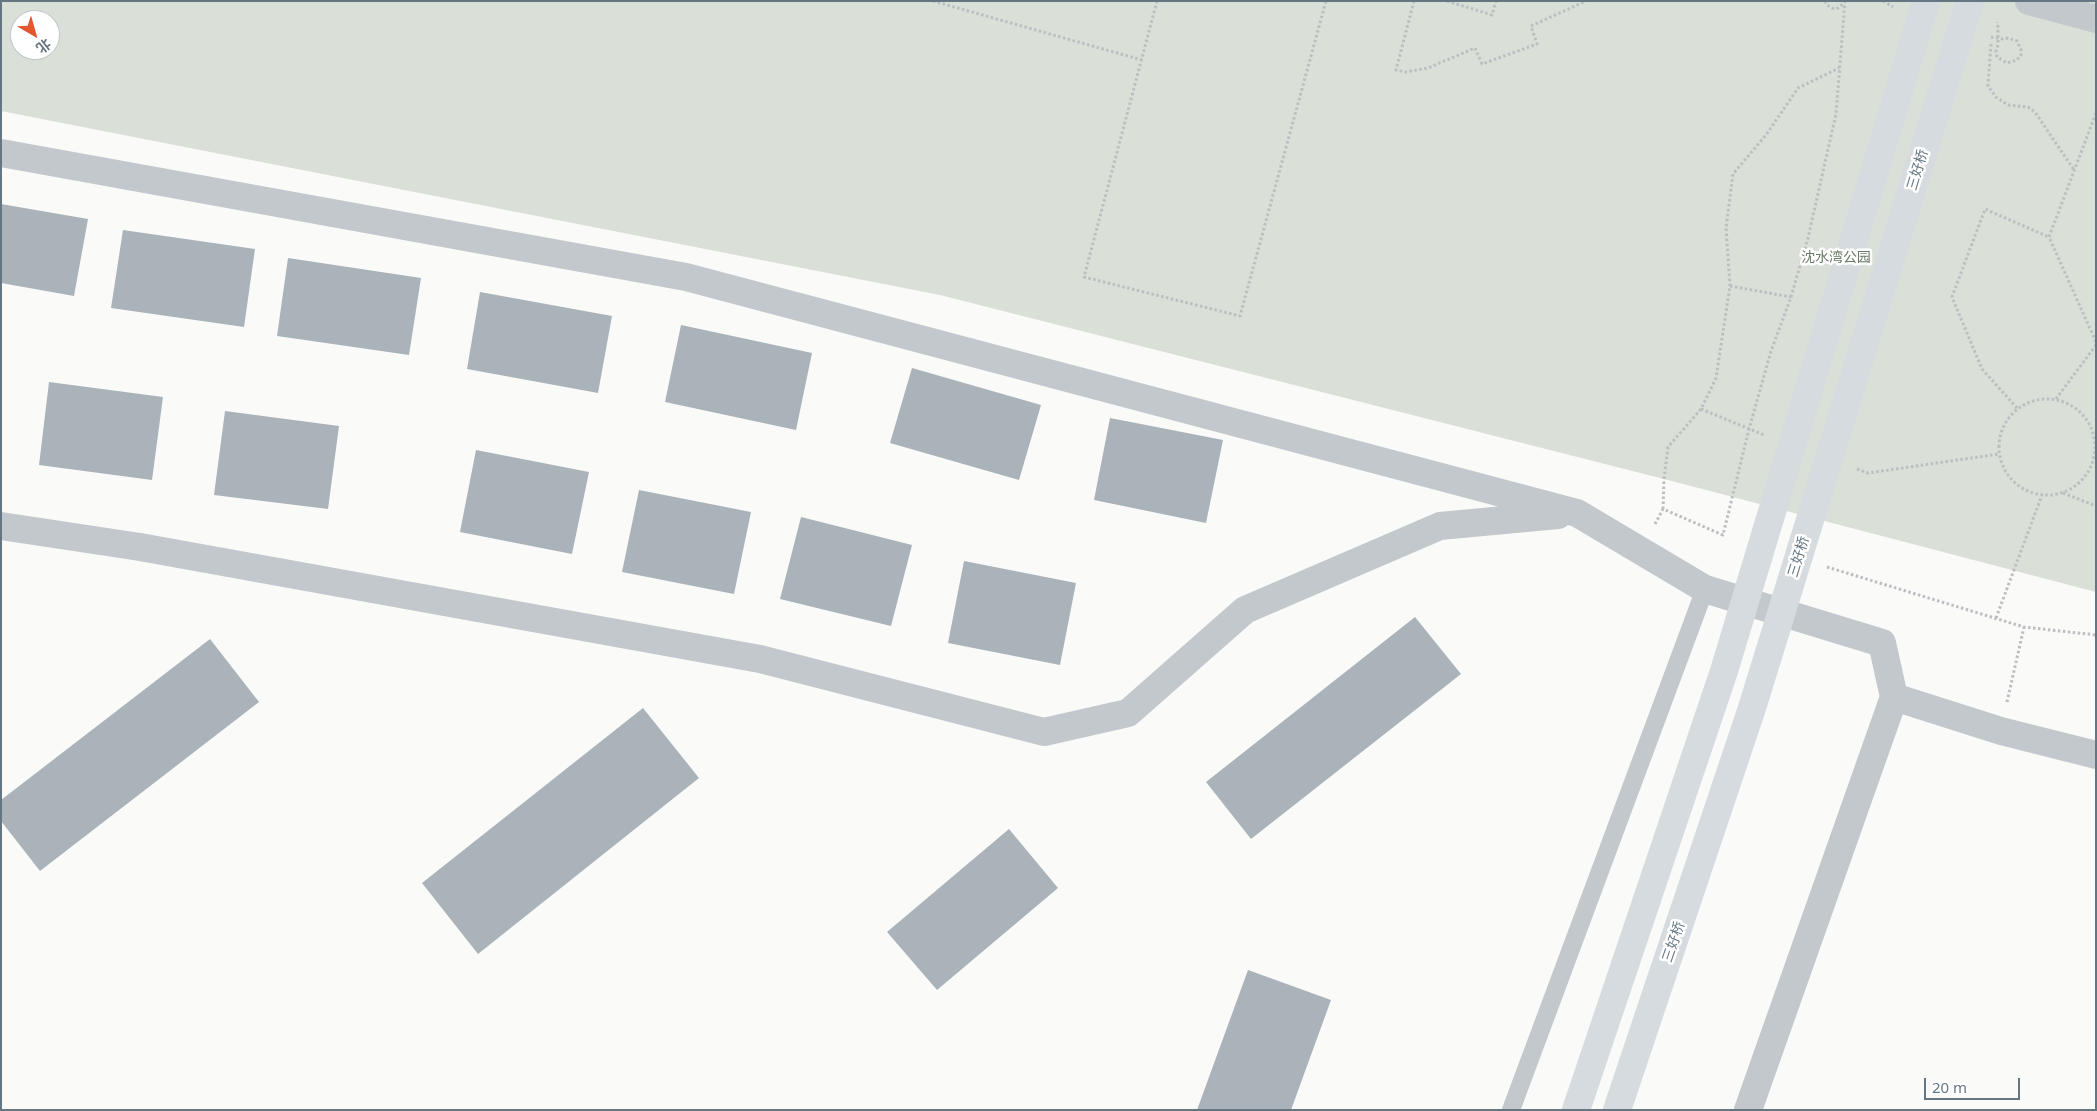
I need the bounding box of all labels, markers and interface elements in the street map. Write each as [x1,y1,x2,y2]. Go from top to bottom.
north arrow [10,10,60,60]
text: 北 [33,35,55,58]
street label: 三好桥 [1904,147,1932,193]
park label: 沈水湾公园 [1801,250,1871,266]
street label: 三好桥 [1785,534,1813,580]
street label: 三好桥 [1659,919,1689,965]
scale bar [1927,1068,2023,1100]
text: 20 m [1932,1077,1967,1097]

